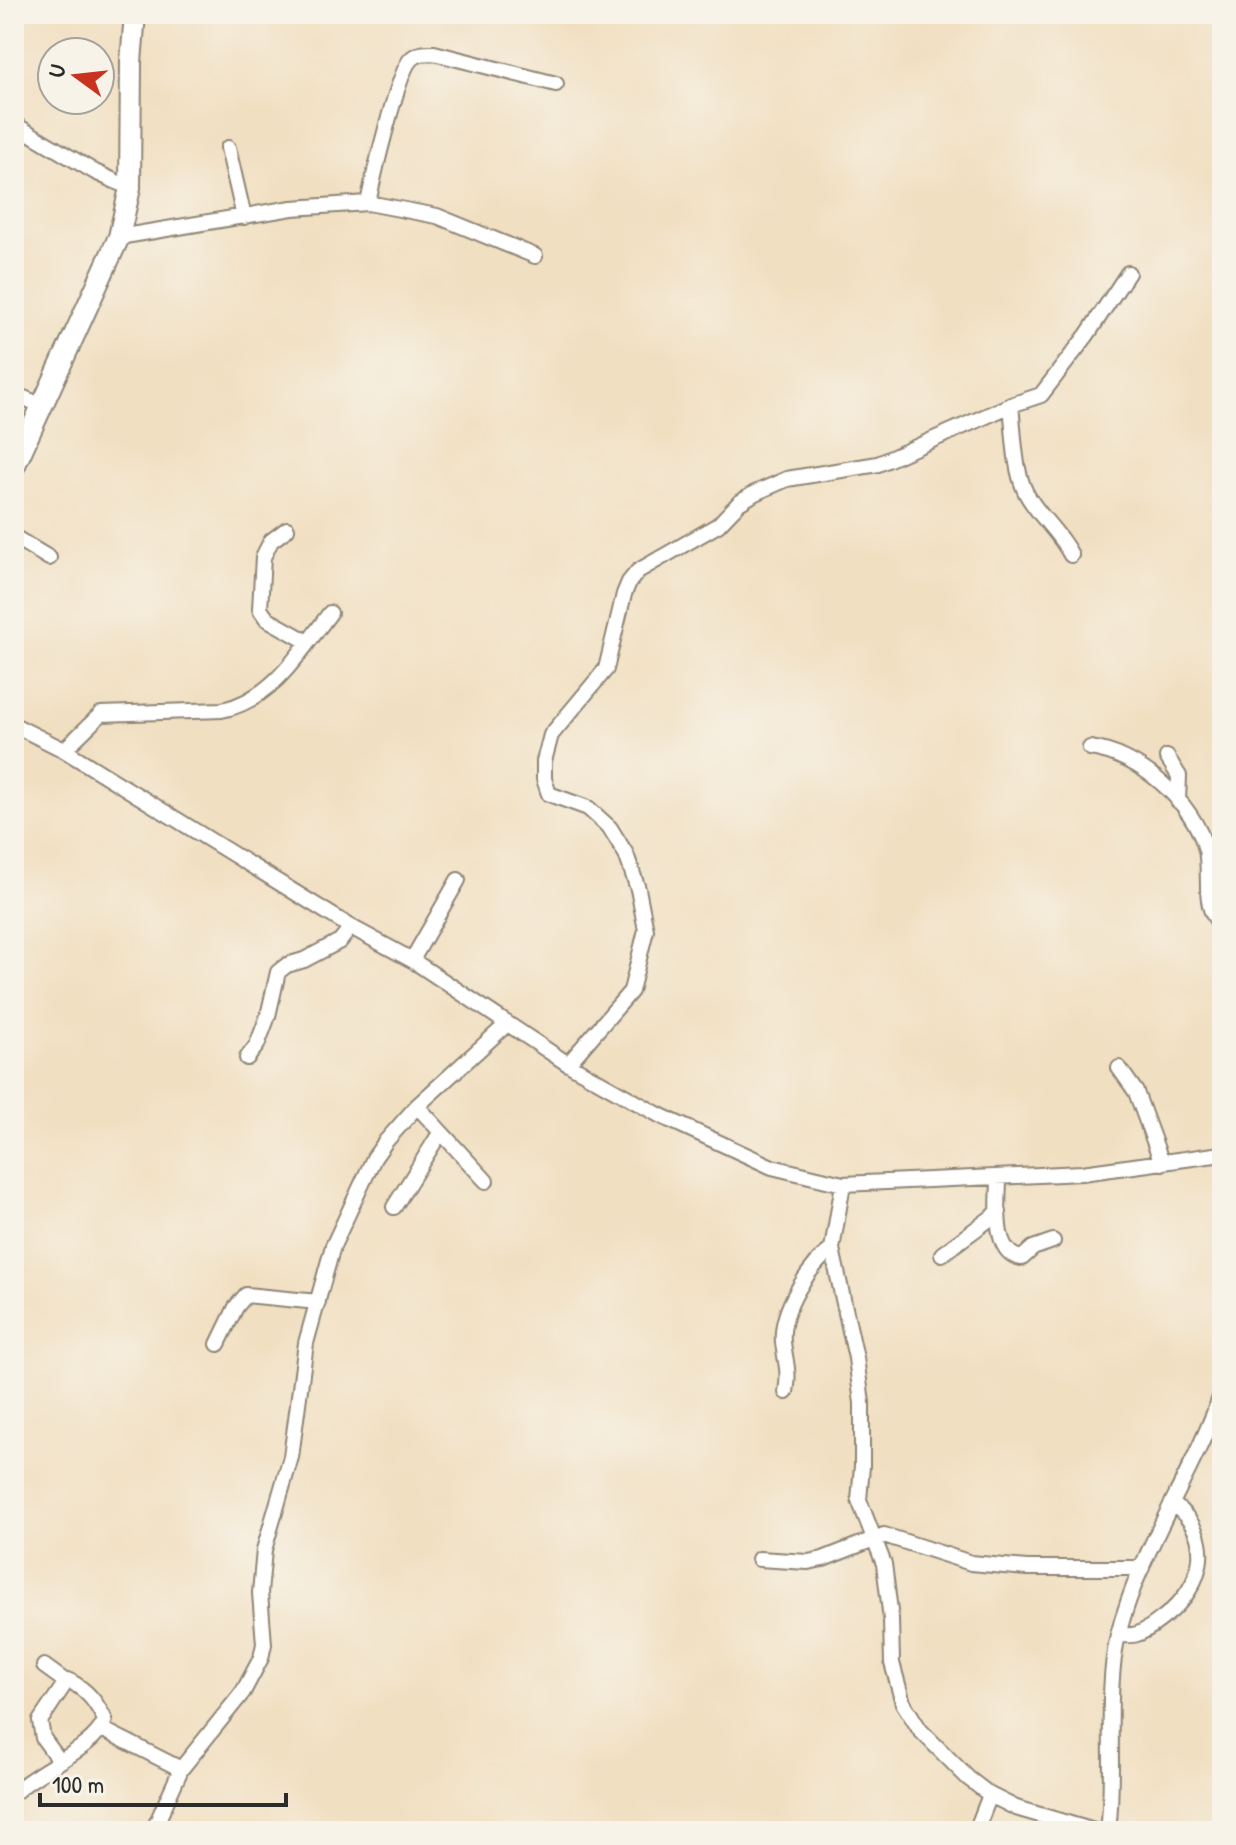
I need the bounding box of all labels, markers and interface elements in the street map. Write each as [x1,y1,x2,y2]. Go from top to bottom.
north arrow [36,36,116,116]
text: U [41,61,73,81]
scale bar [40,1757,286,1807]
text: 100 m [52,1768,104,1800]

